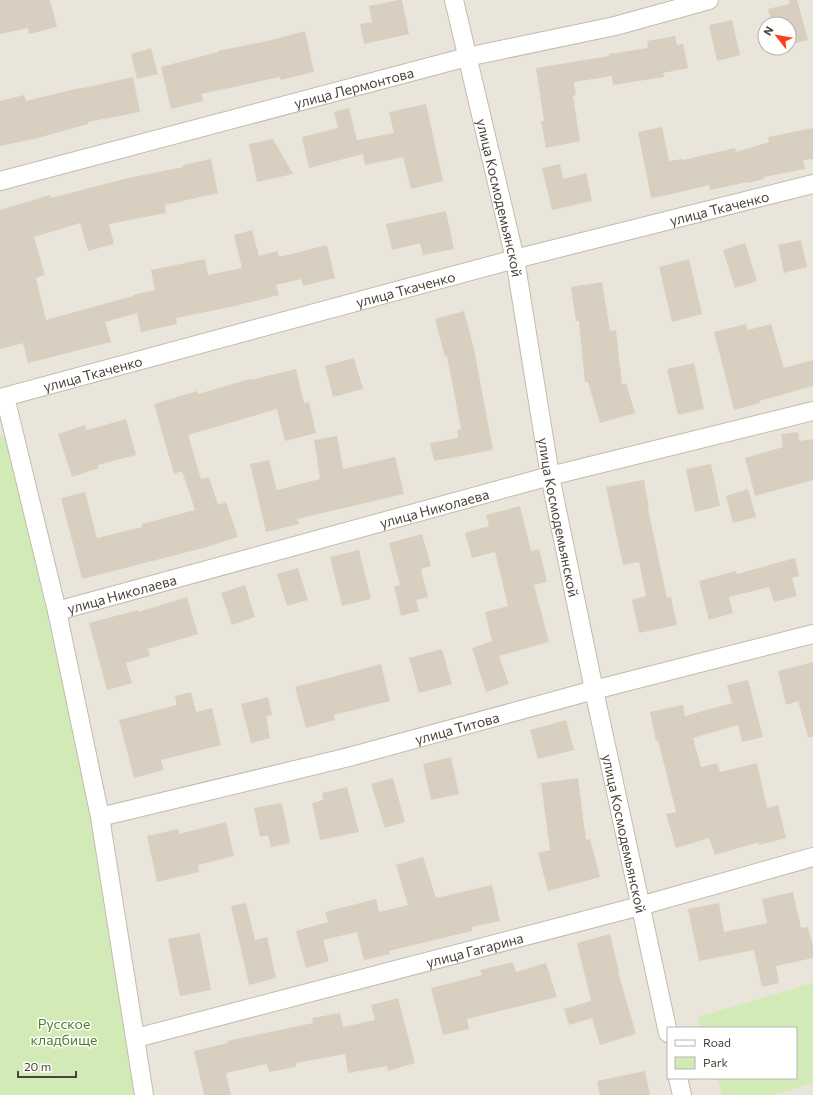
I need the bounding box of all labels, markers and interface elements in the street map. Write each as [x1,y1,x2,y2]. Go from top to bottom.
north arrow [757,16,797,56]
text: N [760,24,776,37]
street label: улица Лермонтова [292,63,415,111]
street label: улица Космодемьянской [474,117,526,278]
street label: улица Ткаченко [668,187,771,228]
street label: улица Ткаченко [354,267,457,310]
street label: улица Ткаченко [41,351,144,394]
street label: улица Космодемьянской [535,436,583,598]
street label: улица Николаева [378,485,491,531]
street label: улица Николаева [65,570,178,616]
street label: улица Титова [413,708,501,747]
street label: улица Космодемьянской [600,752,650,914]
street label: улица Гагарина [424,928,525,970]
park label: Русское кладбище [31,1015,97,1048]
legend [667,1027,797,1079]
text: Road [703,1035,731,1049]
scale bar [18,1053,76,1079]
text: Park [703,1055,729,1069]
text: 20 m [24,1059,51,1073]

